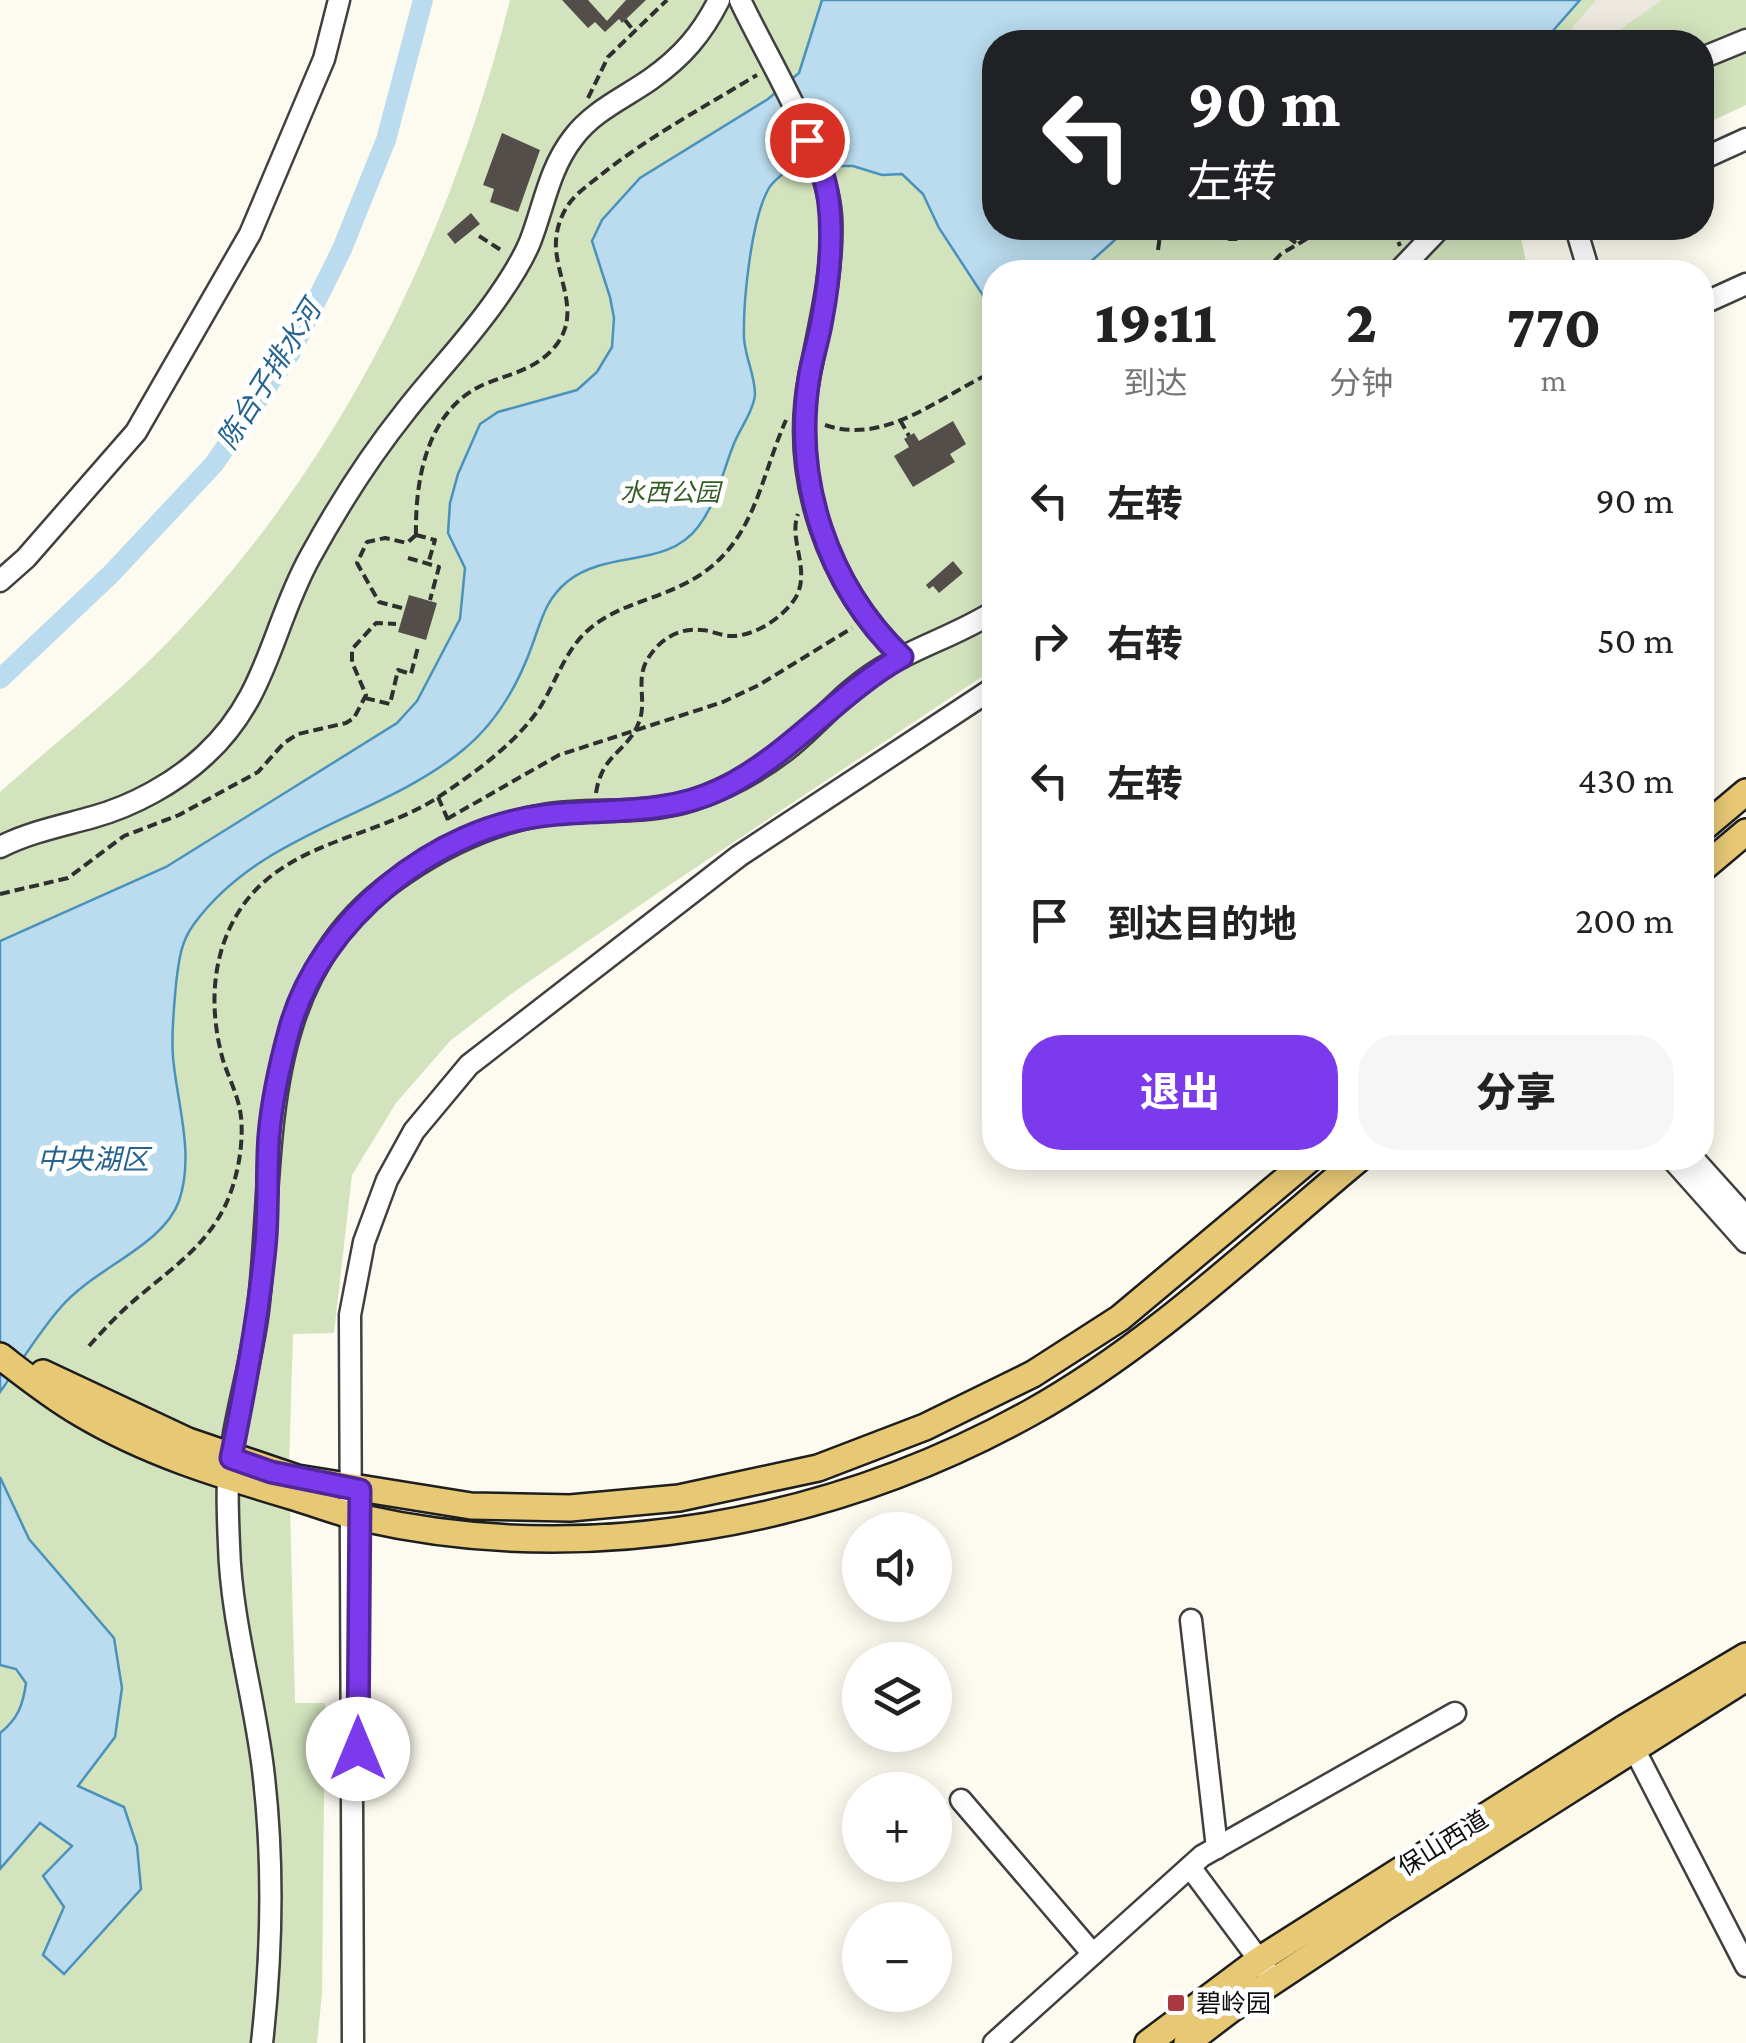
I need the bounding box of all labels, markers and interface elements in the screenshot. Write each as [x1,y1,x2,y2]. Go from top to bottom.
text: 90 m [1187,63,1340,141]
icon: left [1022,70,1152,200]
pin [765,98,850,183]
icon: arrive [780,113,835,168]
text: 左转 [1187,157,1277,207]
text: 19:11 [1095,288,1216,355]
text: 2 [1345,288,1377,355]
water label: 陈台子排水河 [211,291,329,454]
text: 770 [1506,293,1601,360]
text: m [1541,362,1566,398]
text: 到达 [1124,365,1188,401]
text: 分钟 [1329,365,1393,401]
icon: left [1022,473,1077,528]
park label: 水西公园 [620,479,723,506]
text: 90 m [1596,479,1674,521]
text: 左转 [1107,483,1183,525]
icon: right [1022,613,1077,668]
text: 50 m [1597,619,1674,661]
text: 右转 [1107,623,1183,665]
icon: left [1022,753,1077,808]
text: 430 m [1578,759,1674,801]
text: 左转 [1107,763,1183,805]
icon: arrive [1022,893,1077,948]
text: 200 m [1575,899,1674,941]
text: 到达目的地 [1107,903,1297,945]
button: 退出 [1022,1035,1338,1150]
button: 分享 [1358,1035,1674,1150]
water label: 中央湖区 [37,1144,153,1175]
map controls [842,1512,952,2012]
button: sound [842,1512,952,1622]
button: layers [842,1642,952,1752]
position arrow [306,1697,410,1801]
button: + [842,1772,952,1882]
street label: 保山西道 [1393,1805,1493,1881]
button: − [842,1902,952,2012]
place label: 碧岭园 [1196,1990,1271,2017]
marker: 碧岭园 [1165,1992,1187,2014]

